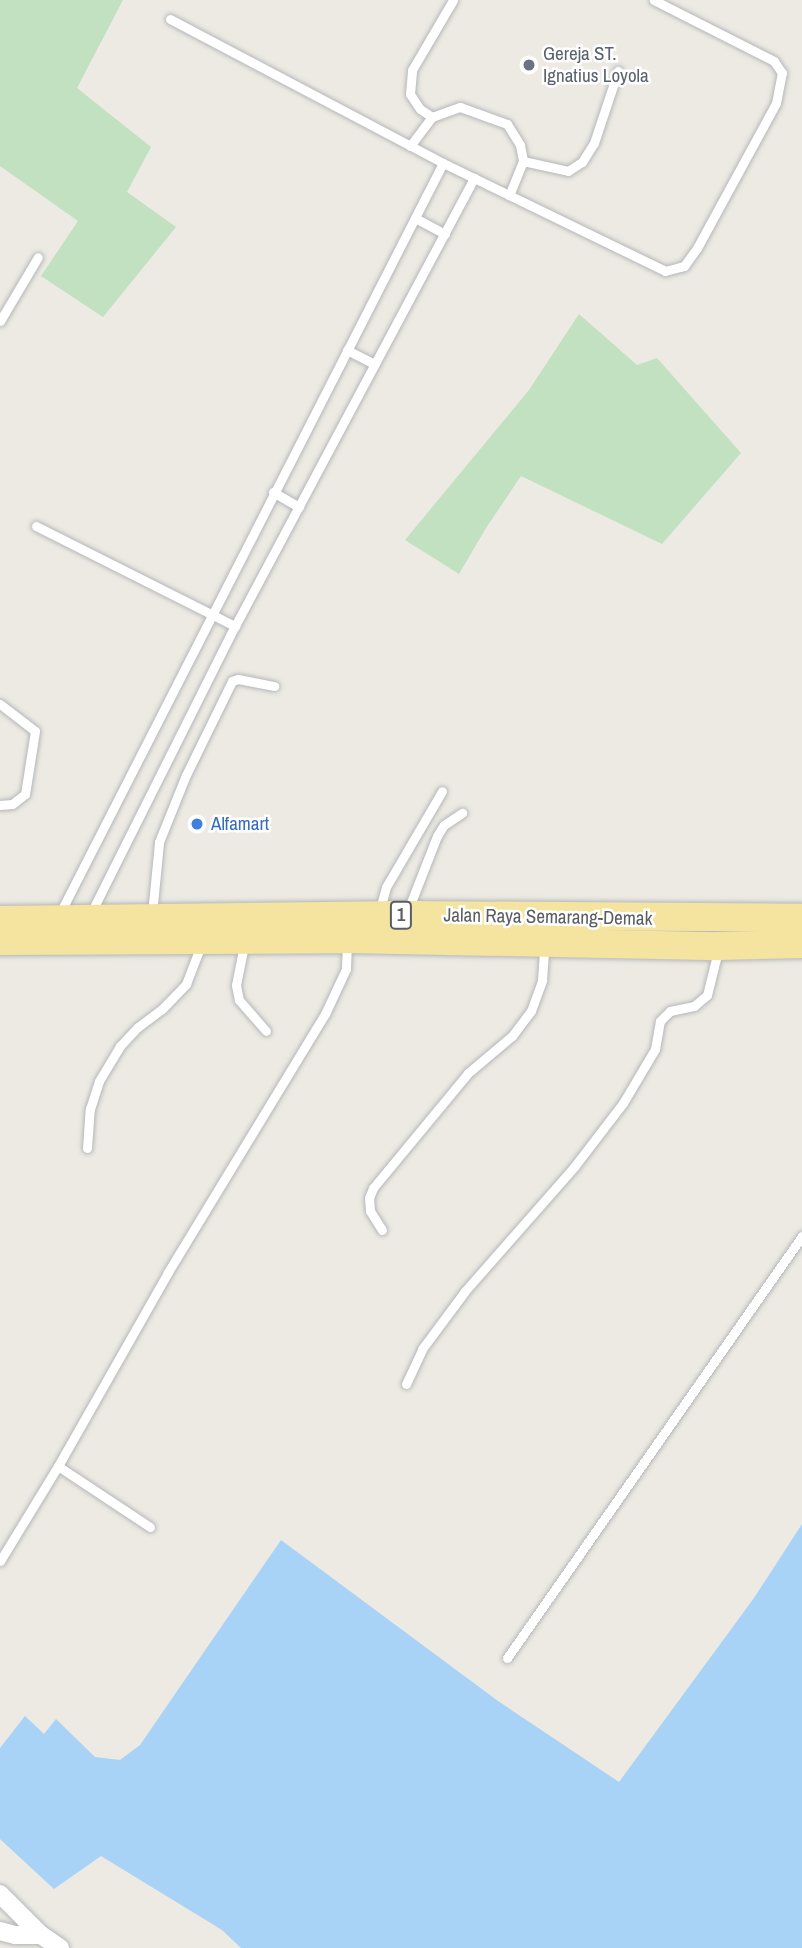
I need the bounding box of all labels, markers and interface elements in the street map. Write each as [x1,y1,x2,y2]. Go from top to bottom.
place label: Gereja ST. Ignatius Loyola [543,43,649,87]
marker: Gereja ST. Ignatius Loyola [521,57,537,73]
place label: Alfamart [211,813,269,835]
marker: Alfamart [189,816,205,832]
road number: 1 [389,900,413,930]
street label: Jalan Raya Semarang-Demak [443,904,653,930]

